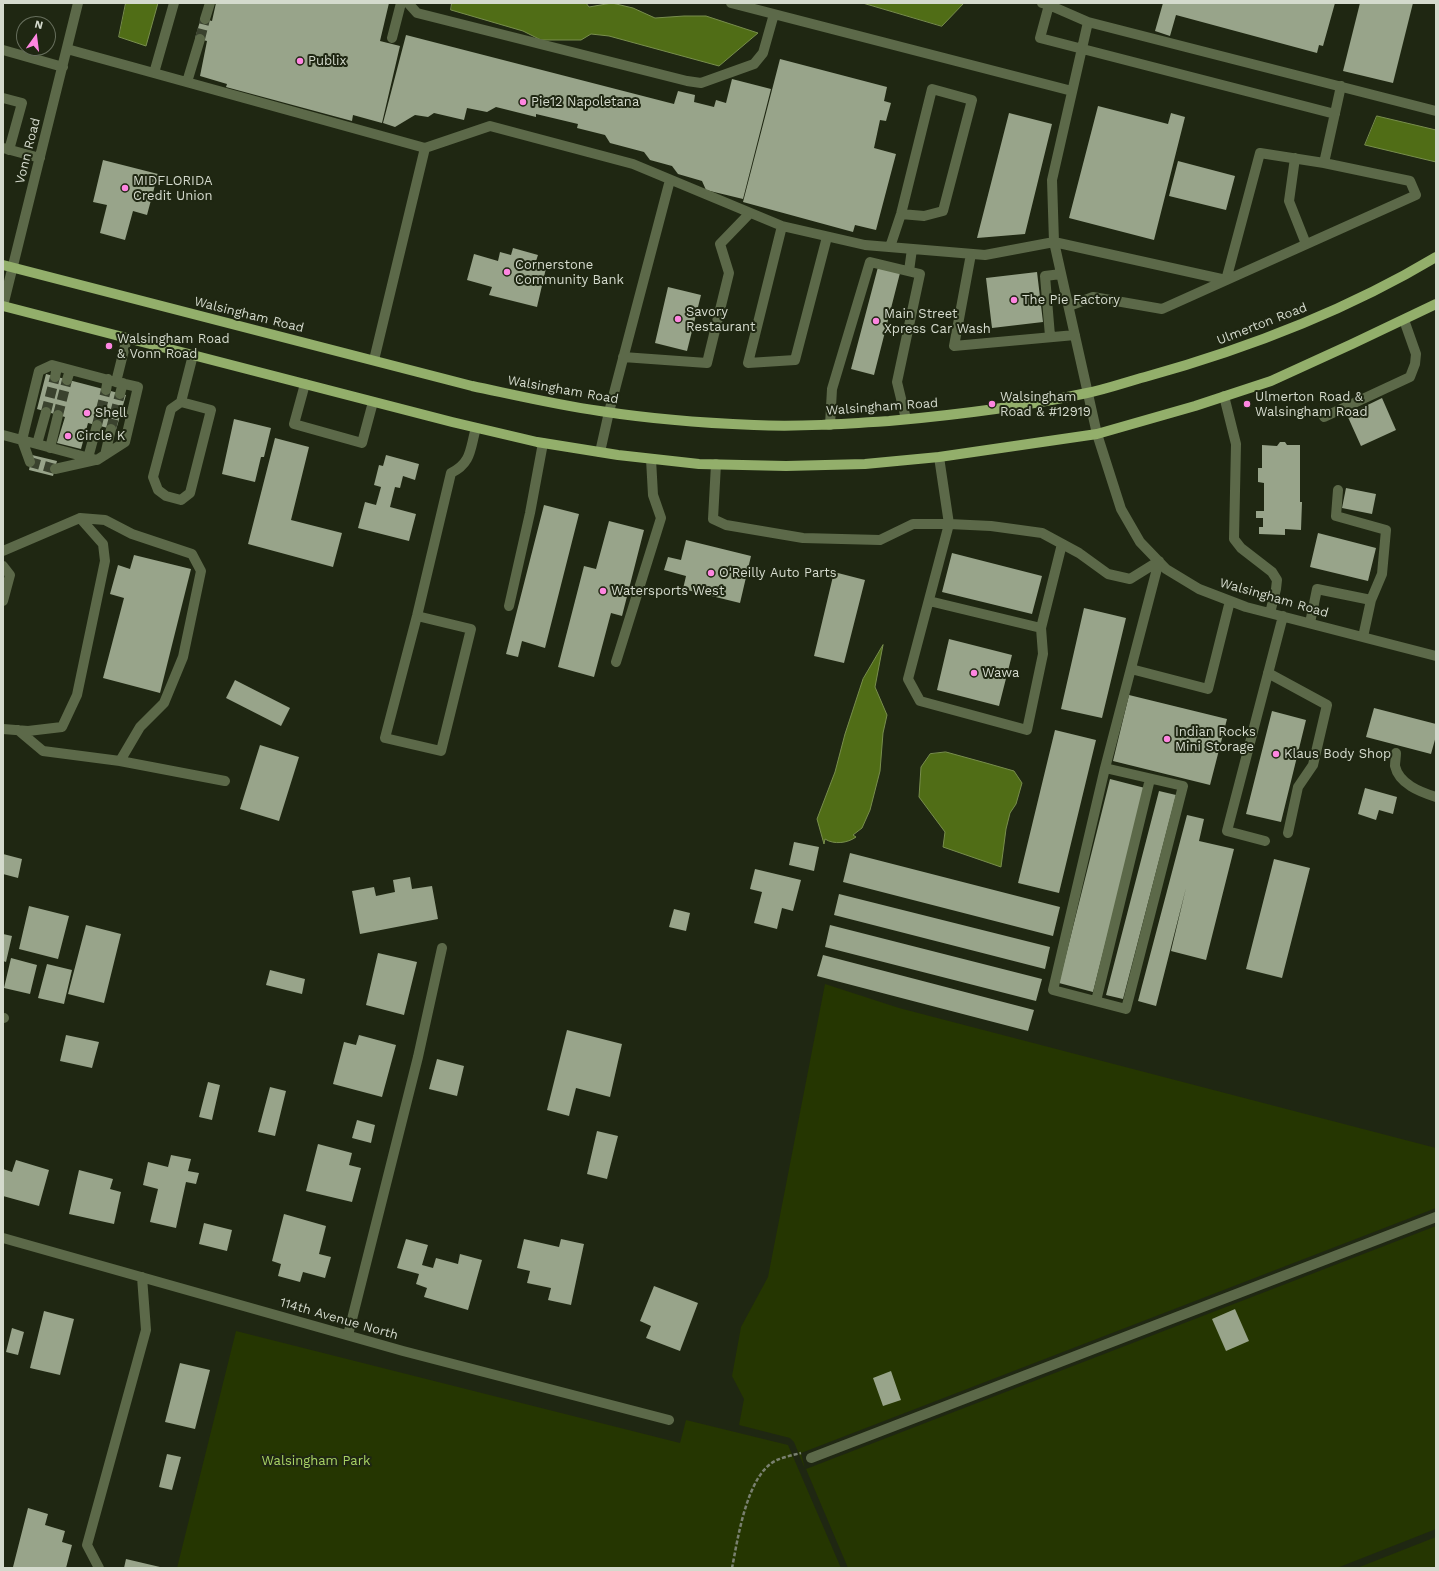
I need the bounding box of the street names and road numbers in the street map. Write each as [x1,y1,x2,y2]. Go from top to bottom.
street label: Vonn Road [12,116,44,186]
street label: Walsingham Road [193,294,305,336]
street label: Ulmerton Road [1215,300,1309,348]
street label: Walsingham Road [506,373,620,407]
street label: Walsingham Road [825,395,939,419]
street label: Walsingham Road [1218,575,1330,621]
street label: 114th Avenue North [278,1295,400,1343]

